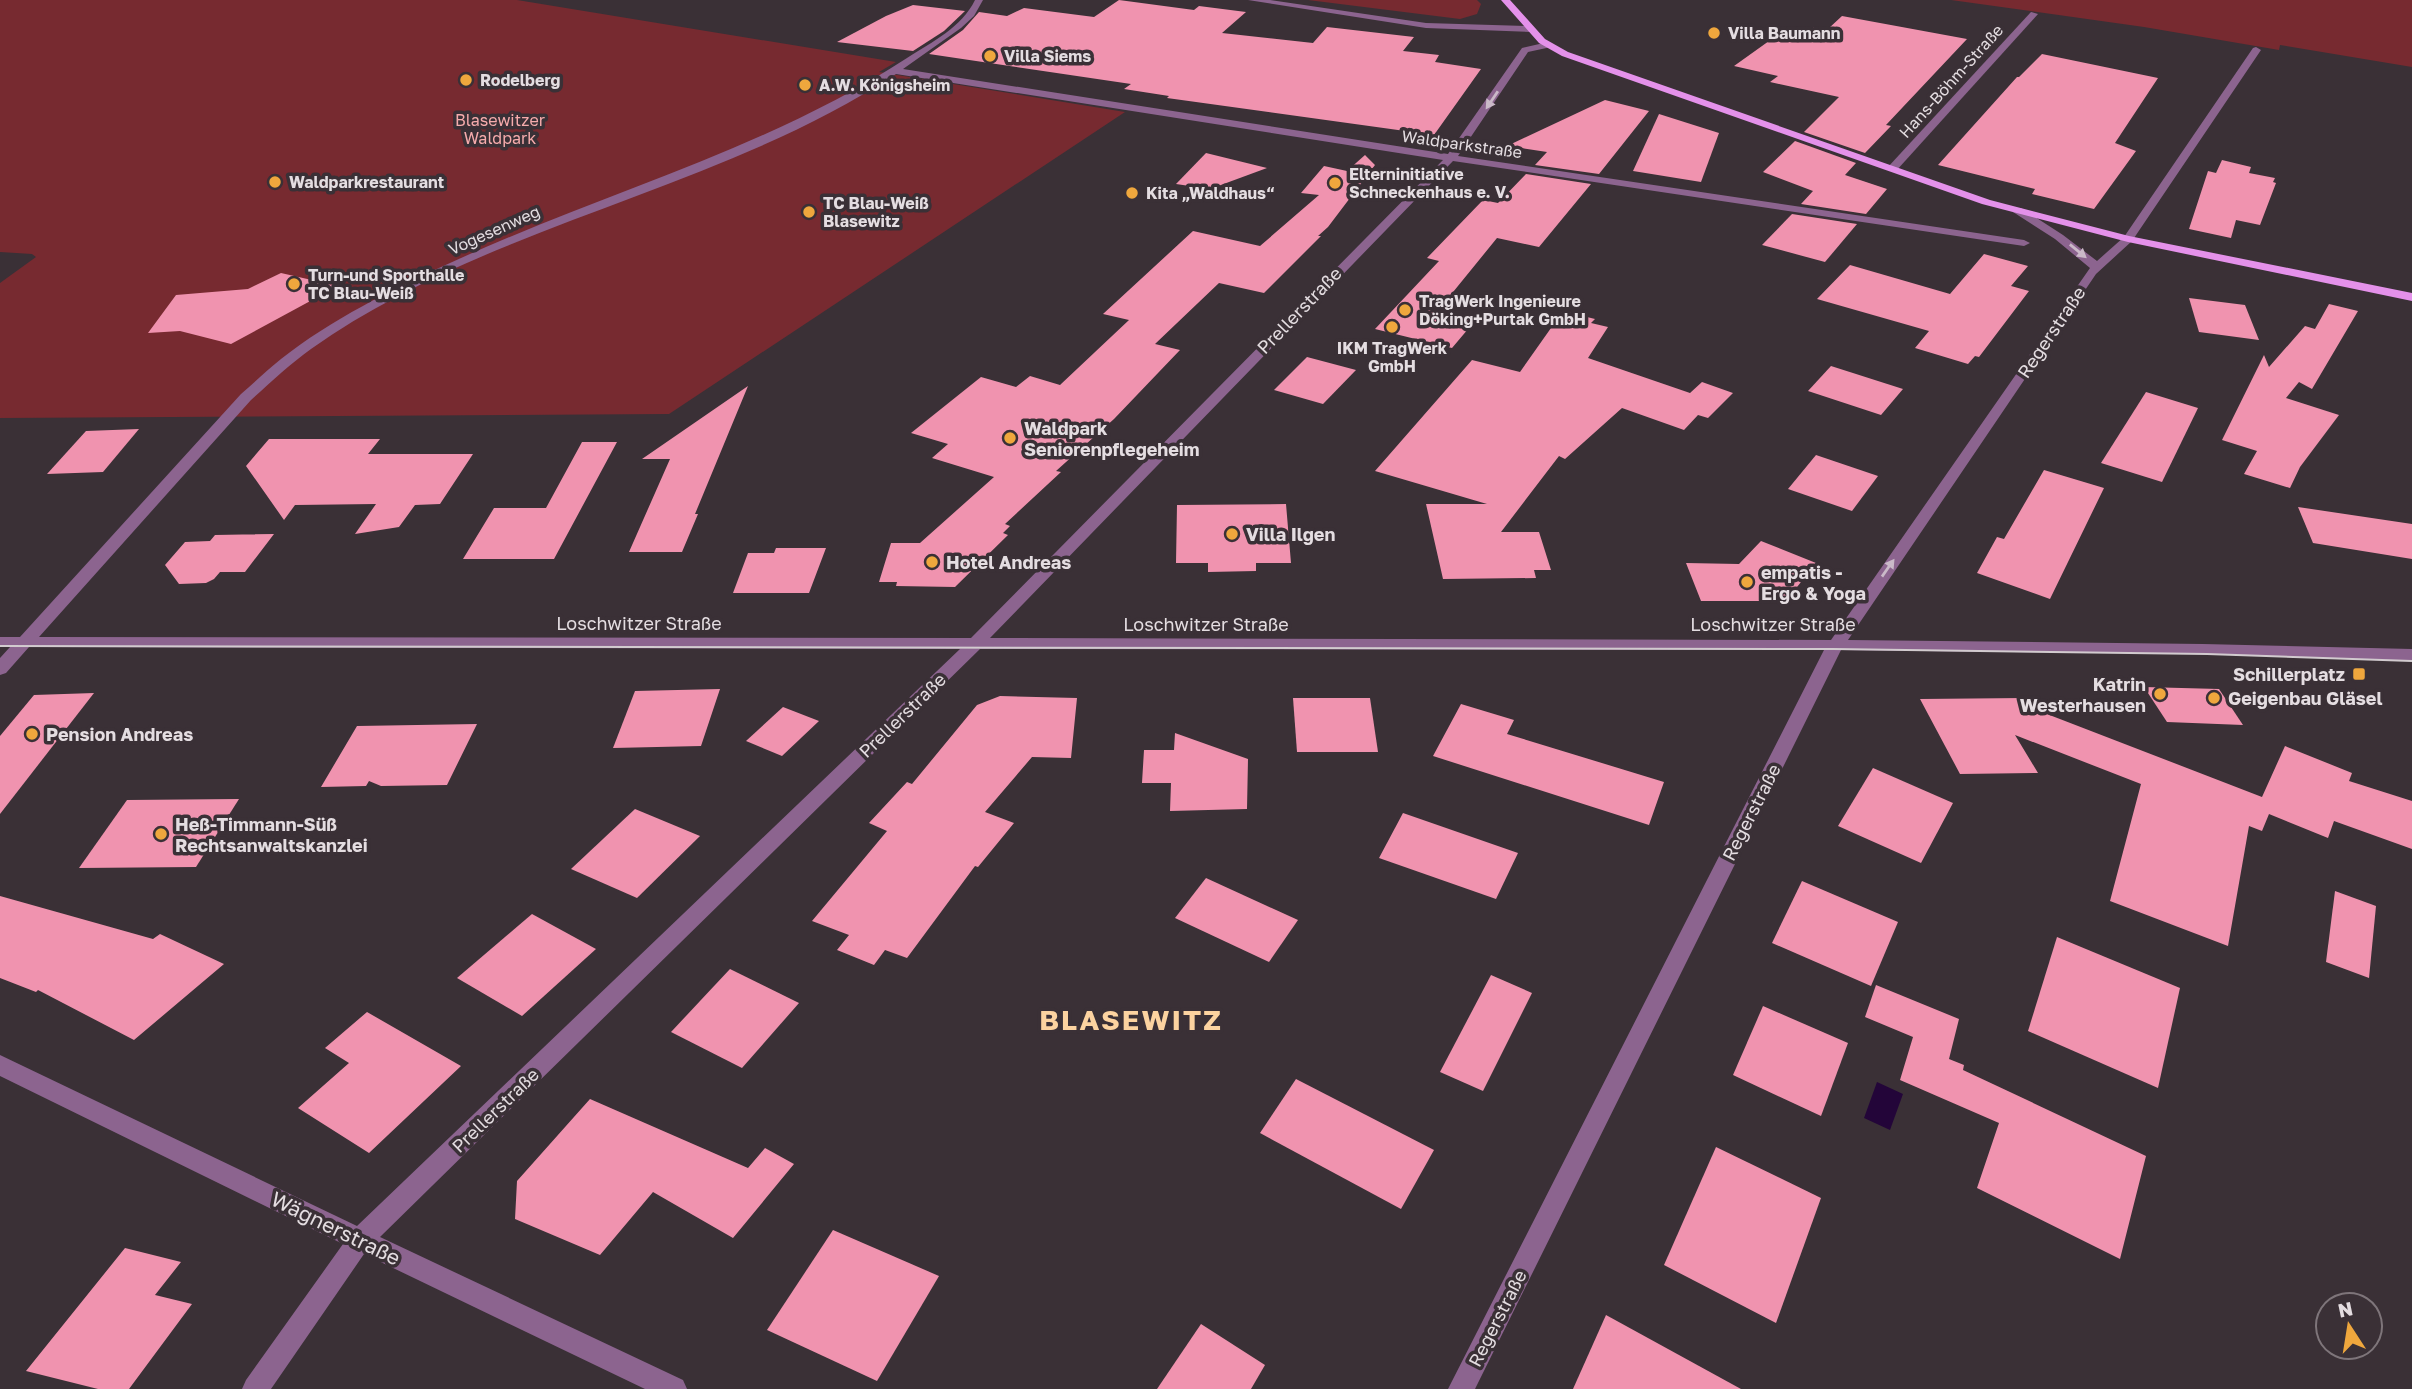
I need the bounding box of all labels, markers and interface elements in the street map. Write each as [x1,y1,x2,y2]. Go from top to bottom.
street label: Hans-Böhm-Straße [1895,20,2007,142]
place label: Villa Baumann [1728,23,1840,43]
marker: Villa Baumann [1706,25,1722,41]
place label: Villa Siems [1004,46,1091,66]
marker: Villa Siems [982,48,998,64]
place label: Rodelberg [480,70,560,90]
marker: Rodelberg [458,72,474,88]
place label: A.W. Königsheim [819,75,950,95]
marker: A.W. Königsheim [797,77,813,93]
one-way arrow [1485,90,1498,109]
park label: Blasewitzer Waldpark [455,110,545,148]
street label: Waldparkstraße [1401,126,1523,162]
place label: Elterninitiative Schneckenhaus e. V. [1349,164,1510,202]
place label: Waldparkrestaurant [289,172,444,192]
marker: Waldparkrestaurant [267,174,283,190]
marker: Elterninitiative Schneckenhaus e. V. [1327,175,1343,191]
place label: Kita „Waldhaus“ [1146,183,1275,203]
marker: Kita „Waldhaus“ [1124,185,1140,201]
place label: TC Blau-Weiß Blasewitz [823,193,929,231]
street label: Vogesenweg [445,201,543,259]
marker: TC Blau-Weiß Blasewitz [801,204,817,220]
one-way arrow [2069,243,2086,258]
street label: Prellerstraße [1252,262,1346,358]
place label: Turn-und Sporthalle TC Blau-Weiß [308,265,464,303]
marker: Turn-und Sporthalle TC Blau-Weiß [286,276,302,292]
street label: Regerstraße [2012,282,2090,382]
place label: TragWerk Ingenieure Döking+Purtak GmbH [1419,291,1586,329]
marker: TragWerk Ingenieure Döking+Purtak GmbH [1397,302,1413,318]
marker: IKM TragWerk GmbH [1384,319,1400,335]
place label: IKM TragWerk GmbH [1337,338,1448,376]
place label: Waldpark Seniorenpflegeheim [1024,417,1200,460]
marker: Waldpark Seniorenpflegeheim [1002,430,1018,446]
place label: Villa Ilgen [1246,523,1335,545]
marker: Villa Ilgen [1224,526,1240,542]
place label: Hotel Andreas [946,551,1071,573]
marker: Hotel Andreas [924,554,940,570]
one-way arrow [1881,559,1894,578]
place label: empatis - Ergo & Yoga [1761,561,1866,604]
marker: empatis - Ergo & Yoga [1739,574,1755,590]
street label: Loschwitzer Straße [556,612,722,634]
street label: Loschwitzer Straße [1123,613,1289,635]
street label: Loschwitzer Straße [1690,613,1856,635]
place label: Schillerplatz [2233,663,2345,685]
marker: Schillerplatz [2351,666,2367,682]
street label: Prellerstraße [854,668,950,762]
place label: Katrin Westerhausen [2020,673,2146,716]
marker: Katrin Westerhausen [2152,686,2168,702]
place label: Geigenbau Gläsel [2228,687,2383,709]
marker: Geigenbau Gläsel [2206,690,2222,706]
place label: Pension Andreas [46,723,193,745]
marker: Pension Andreas [24,726,40,742]
street label: Regerstraße [1717,760,1785,864]
place label: Heß-Timmann-Süß Rechtsanwaltskanzlei [175,813,368,856]
marker: Heß-Timmann-Süß Rechtsanwaltskanzlei [153,826,169,842]
district label: BLASEWITZ [1039,1003,1223,1036]
street label: Prellerstraße [447,1063,543,1157]
street label: Wägnerstraße [267,1185,405,1271]
street label: Regerstraße [1463,1266,1531,1370]
north arrow [2314,1291,2384,1361]
text: N [2336,1296,2355,1322]

